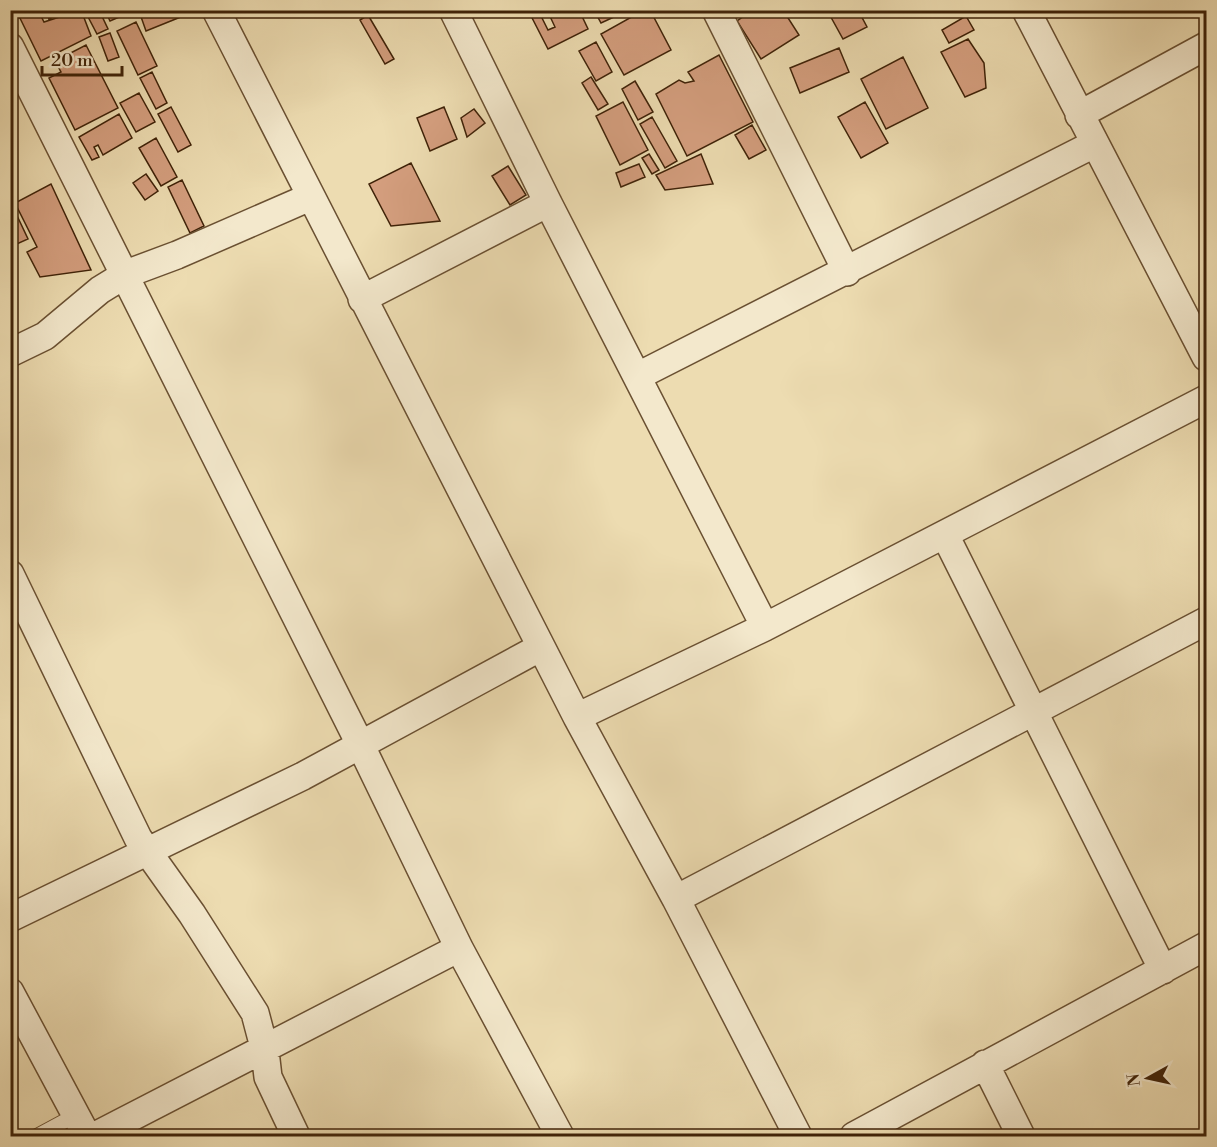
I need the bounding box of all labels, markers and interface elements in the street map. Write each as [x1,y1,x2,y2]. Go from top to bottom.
scale bar [42,39,122,77]
text: 20 m [51,49,93,72]
north arrow [1118,1048,1178,1108]
text: N [1123,1072,1145,1088]

